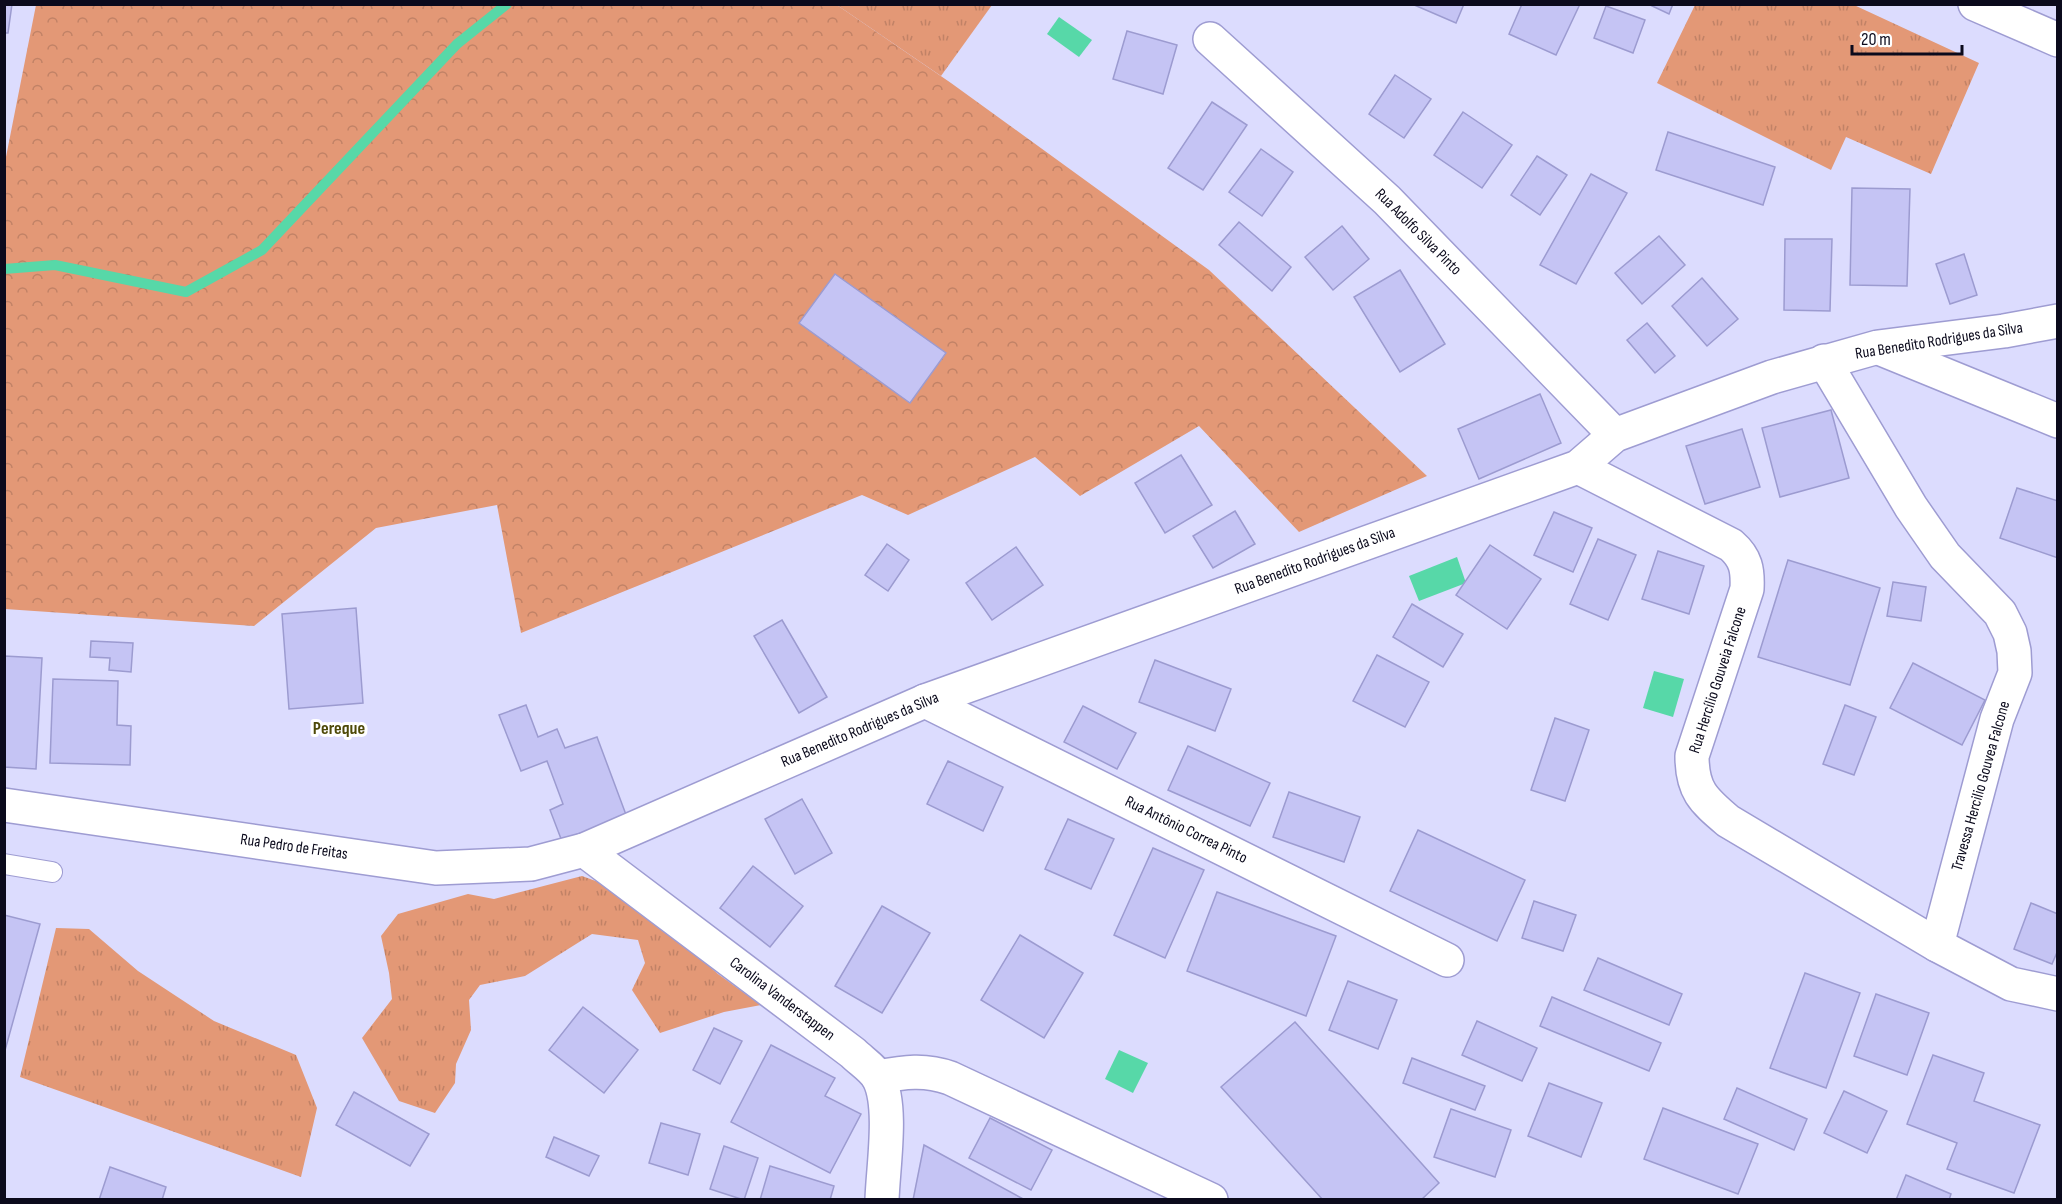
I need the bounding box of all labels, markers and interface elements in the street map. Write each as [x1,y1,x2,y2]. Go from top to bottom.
scale bar [1852,18,1962,56]
text: 20 m [1861,29,1891,50]
street label: Rua Adolfo Silva Pinto [1371,185,1465,279]
street label: Rua Benedito Rodrigues da Silva [1854,318,2024,364]
street label: Rua Benedito Rodrigues da Silva [1232,523,1398,599]
street label: Rua Hercílio Gouveia Falcone [1685,604,1751,756]
street label: Rua Benedito Rodrigues da Silva [778,688,942,772]
street label: Travessa Hercilio Gouvea Falcone [1948,699,2014,873]
district label: Pereque [313,718,365,739]
street label: Rua Antônio Correa Pinto [1122,792,1250,868]
street label: Rua Pedro de Freitas [239,830,349,864]
street label: Carolina Vanderstappen [726,953,838,1045]

